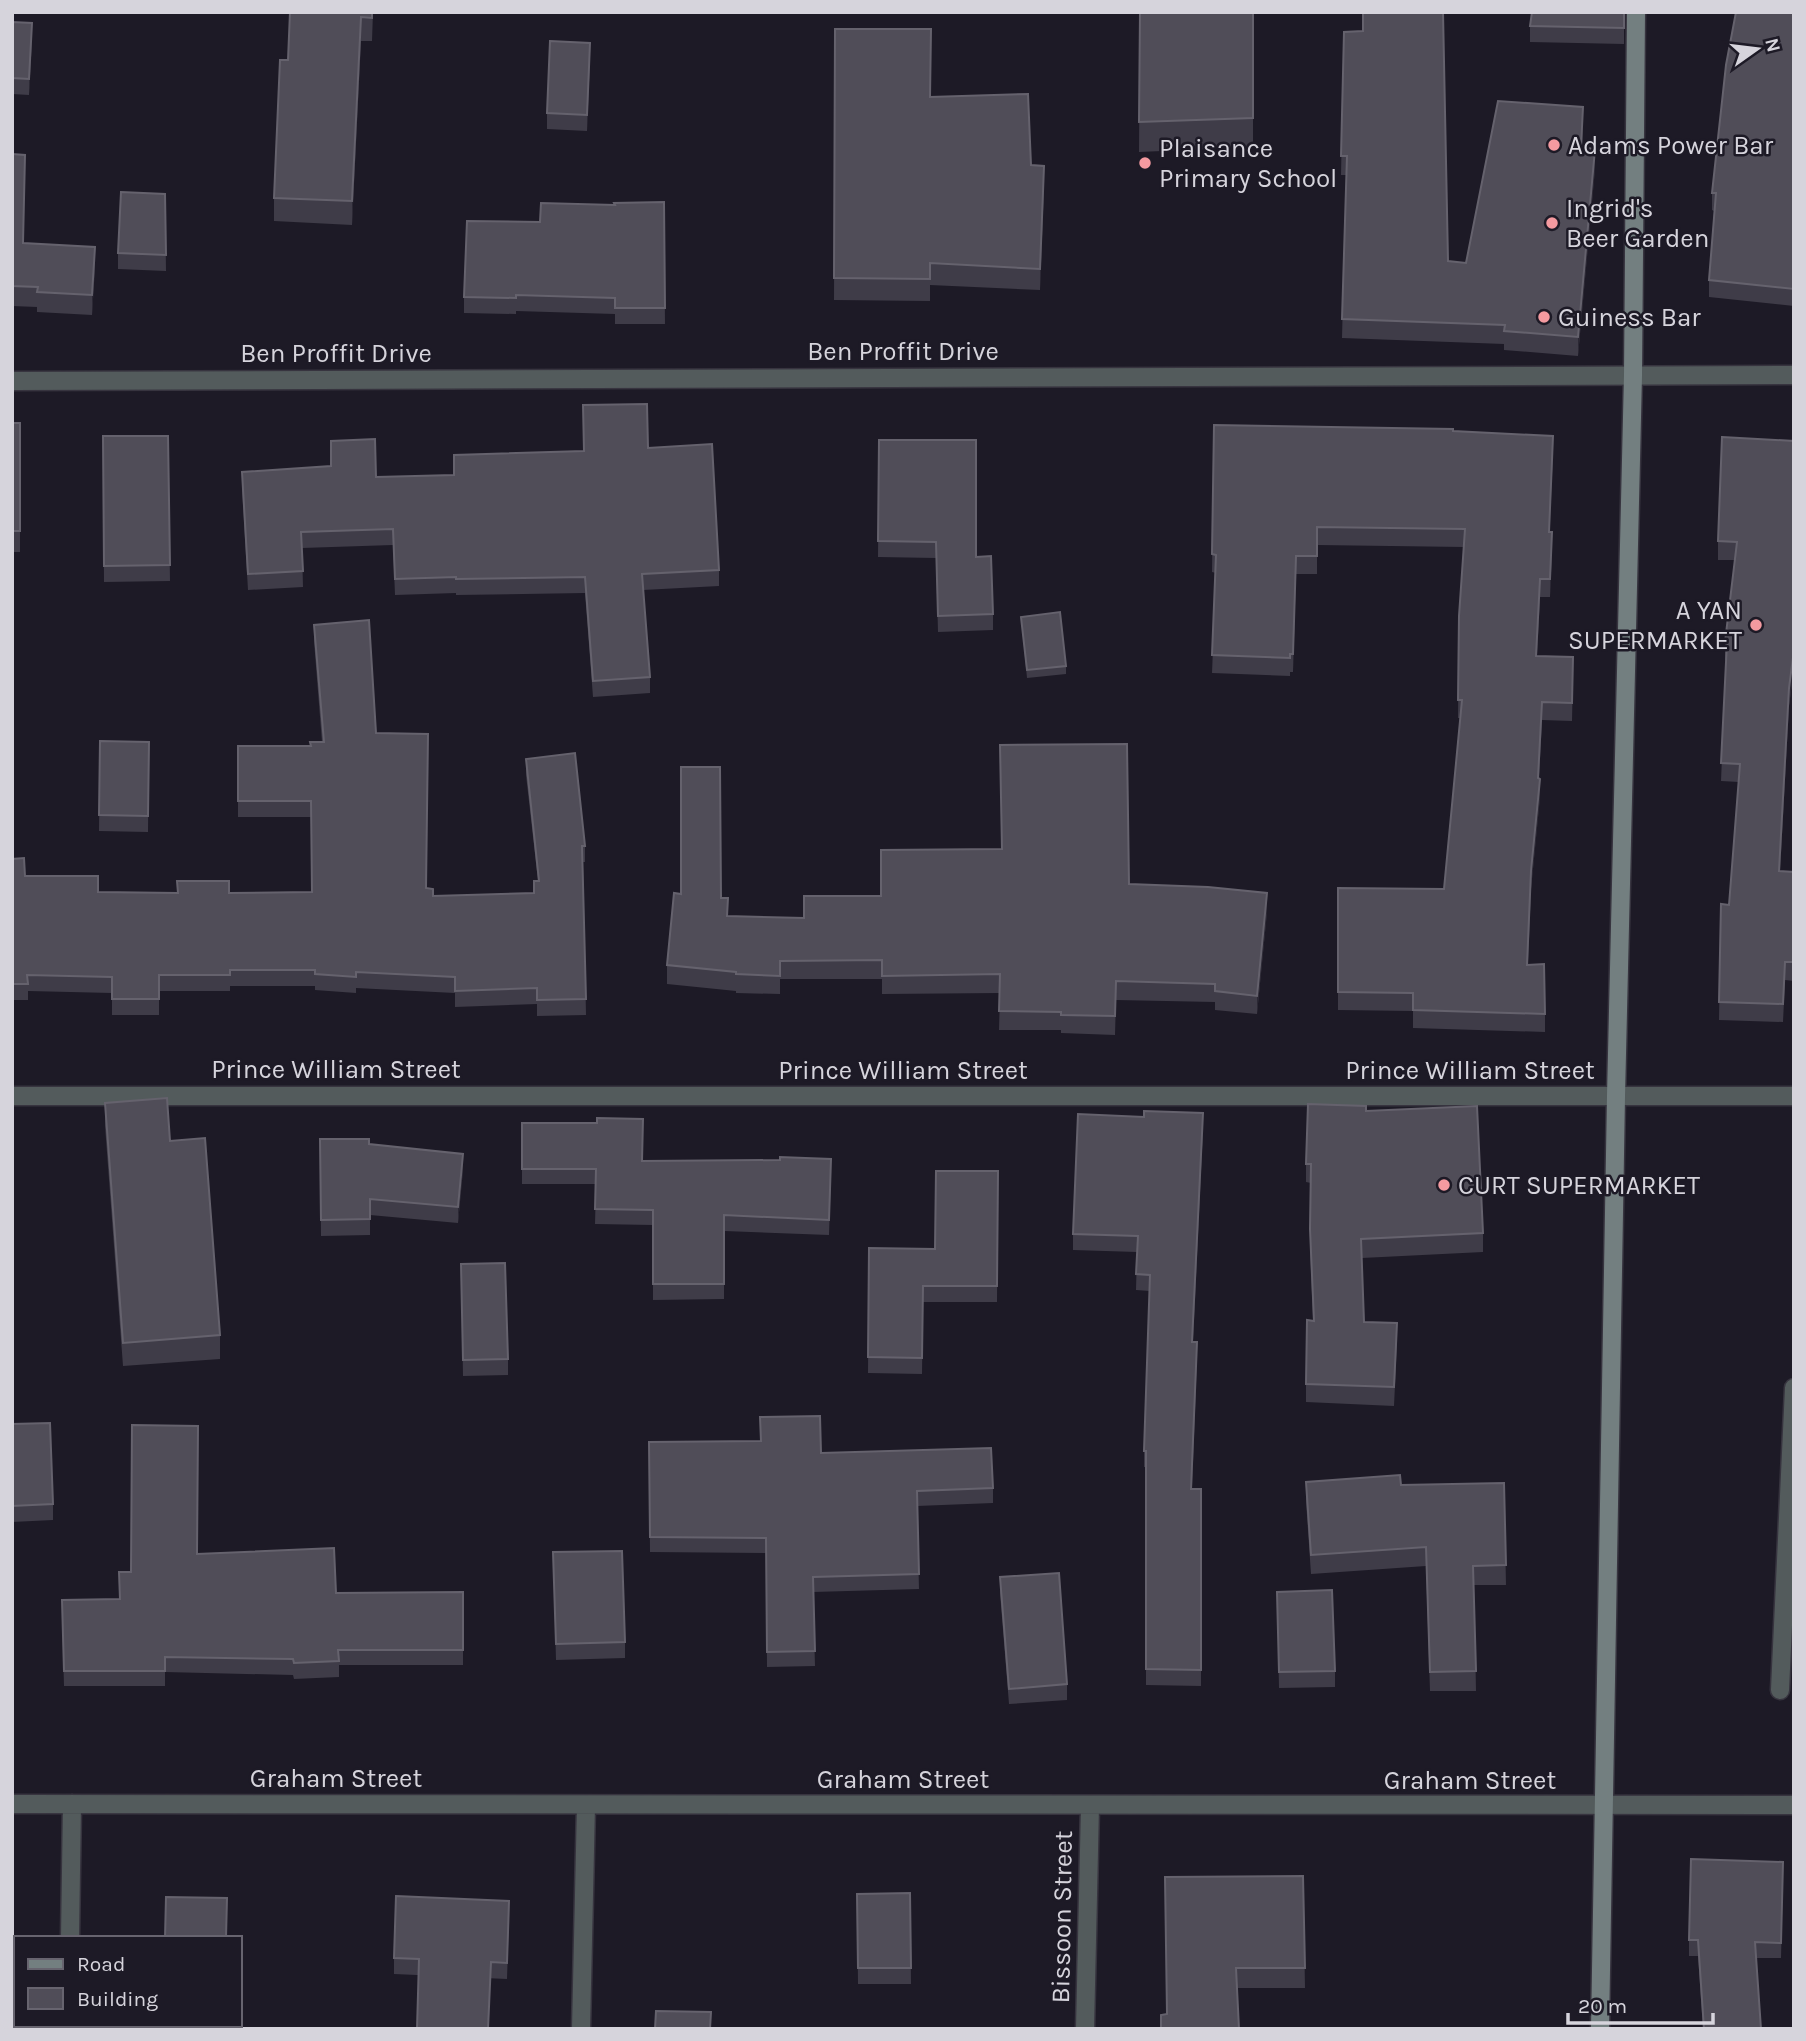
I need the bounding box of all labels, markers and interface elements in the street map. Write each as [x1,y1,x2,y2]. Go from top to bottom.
north arrow [1722,14,1792,84]
text: N [1760,36,1785,54]
place label: Adams Power Bar [1568,130,1774,161]
place label: Plaisance Primary School [1159,133,1337,194]
marker: Adams Power Bar [1546,137,1562,153]
marker: Plaisance Primary School [1137,155,1153,171]
place label: Ingrid's Beer Garden [1566,193,1709,254]
marker: Ingrid's Beer Garden [1544,215,1560,231]
place label: Guiness Bar [1558,302,1701,333]
marker: Guiness Bar [1536,309,1552,325]
street label: Ben Proffit Drive [807,336,999,367]
street label: Ben Proffit Drive [240,338,432,369]
place label: A YAN SUPERMARKET [1568,595,1742,656]
marker: A YAN SUPERMARKET [1748,617,1764,633]
street label: Prince William Street [211,1054,461,1085]
street label: Prince William Street [778,1055,1028,1086]
street label: Prince William Street [1345,1055,1595,1086]
place label: CURT SUPERMARKET [1458,1170,1700,1201]
marker: CURT SUPERMARKET [1436,1177,1452,1193]
street label: Graham Street [250,1763,422,1794]
street label: Graham Street [817,1764,989,1795]
street label: Graham Street [1384,1765,1556,1796]
street label: Bissoon Street [1045,1830,1079,2004]
legend [14,1936,242,2027]
text: Road [77,1952,125,1976]
scale bar [1568,1982,1713,2026]
text: Building [77,1987,158,2011]
text: 20 m [1578,1994,1627,2018]

